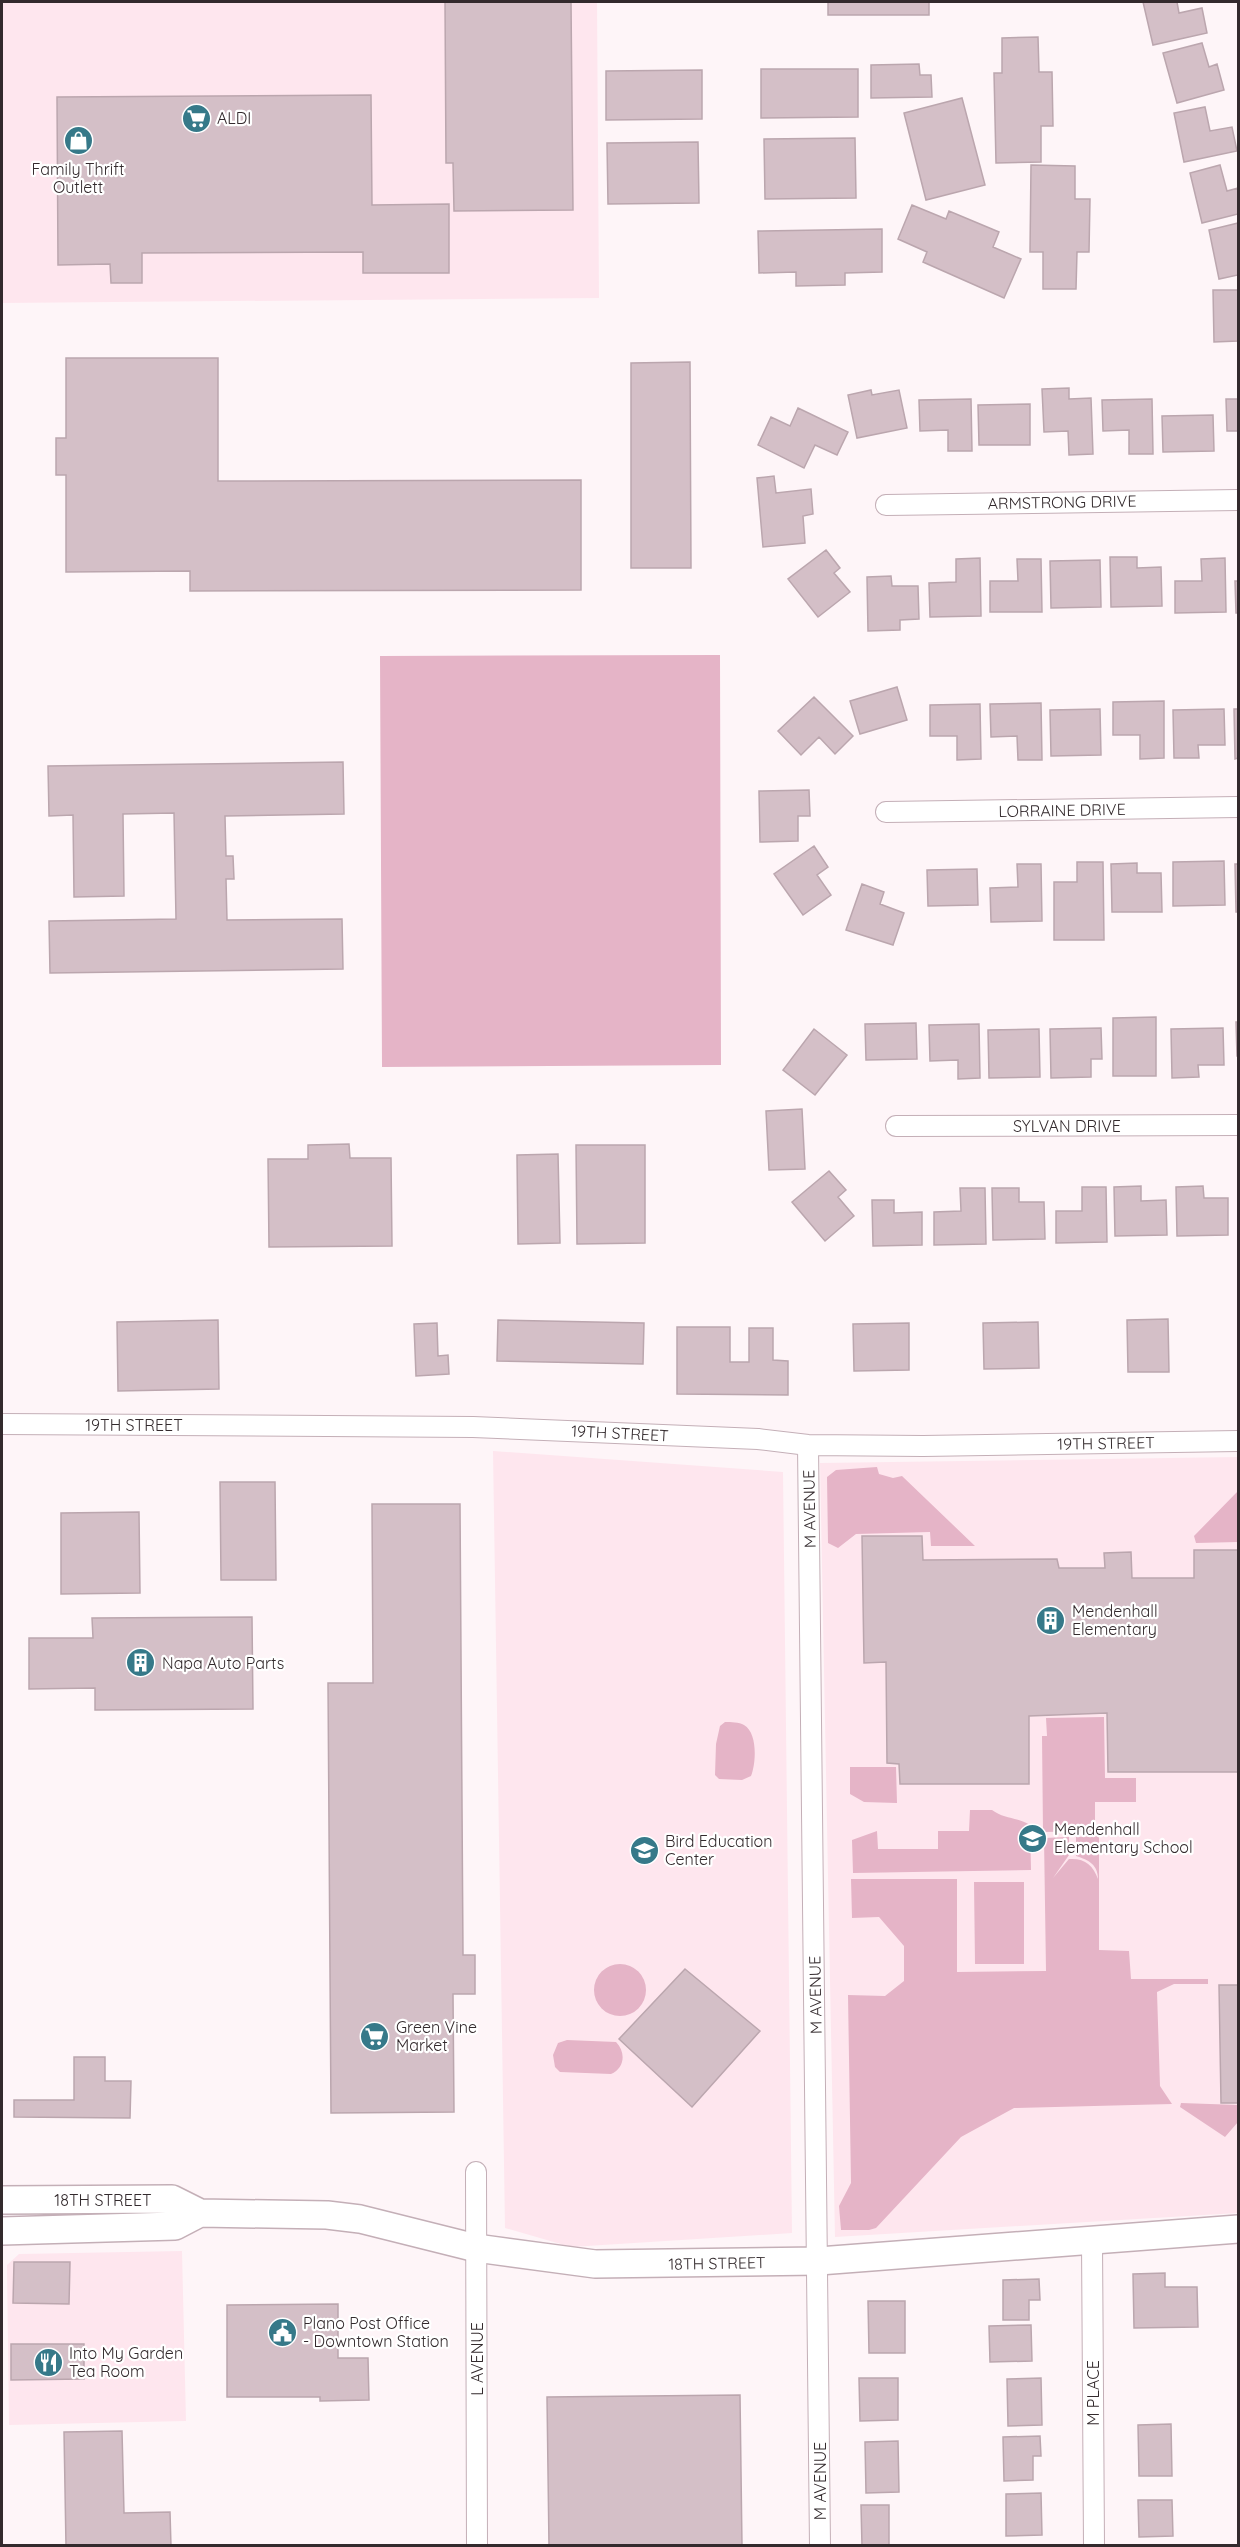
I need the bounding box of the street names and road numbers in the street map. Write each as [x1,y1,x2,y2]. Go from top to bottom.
street label: ARMSTRONG DRIVE [987,491,1137,513]
street label: LORRAINE DRIVE [998,799,1126,821]
street label: SYLVAN DRIVE [1013,1116,1121,1136]
street label: 19TH STREET [85,1415,183,1435]
street label: 19TH STREET [571,1420,670,1446]
street label: 19TH STREET [1057,1432,1155,1454]
street label: M AVENUE [798,1470,820,1548]
street label: M AVENUE [804,1956,826,2034]
street label: 18TH STREET [54,2190,152,2210]
street label: 18TH STREET [668,2252,766,2274]
street label: L AVENUE [467,2322,487,2396]
street label: M PLACE [1083,2360,1103,2426]
street label: M AVENUE [810,2442,830,2520]

